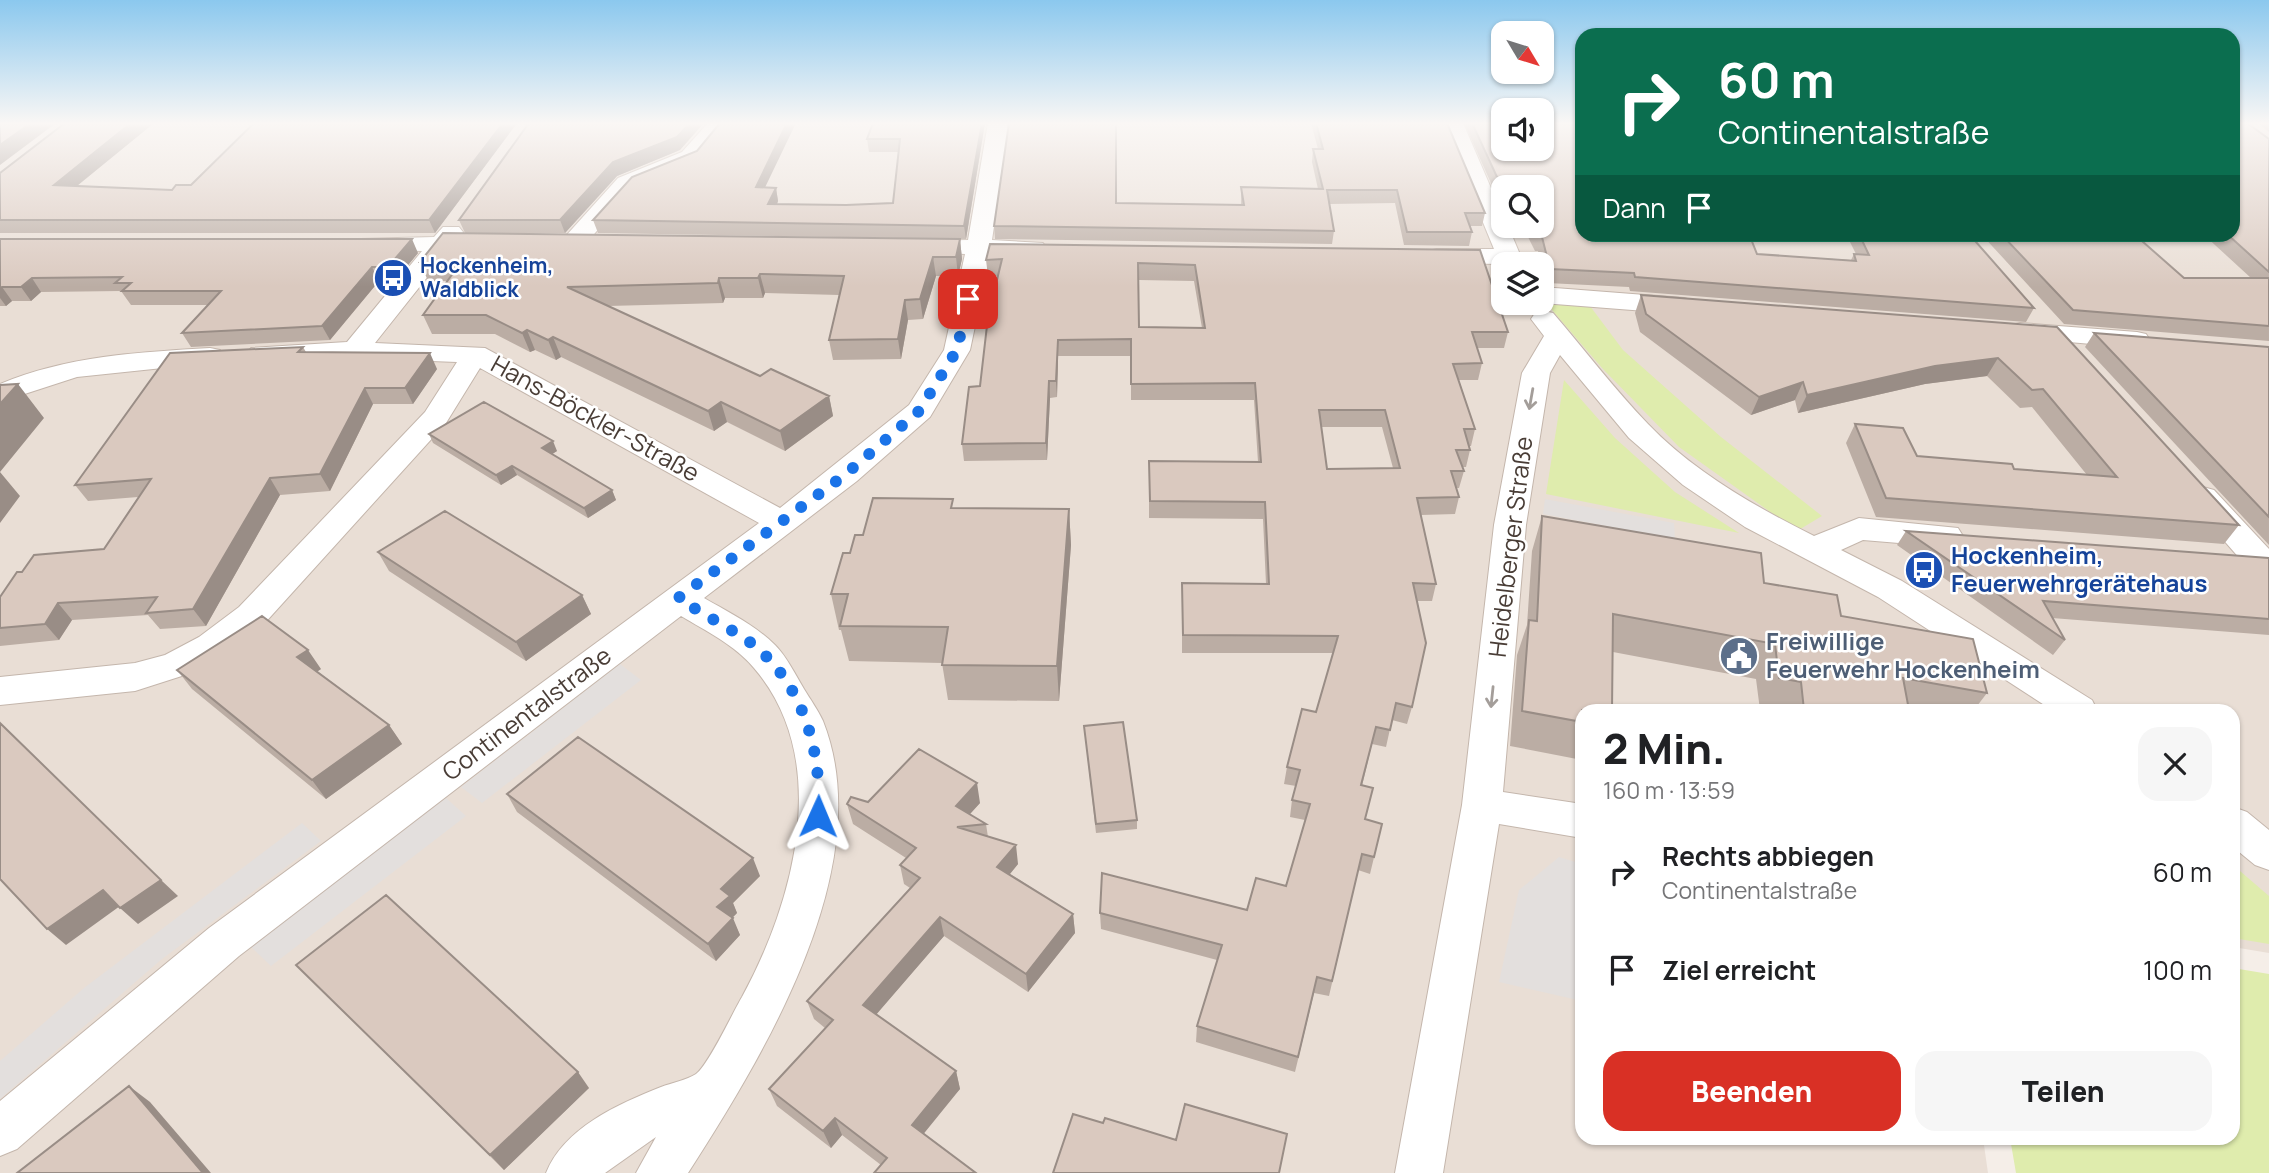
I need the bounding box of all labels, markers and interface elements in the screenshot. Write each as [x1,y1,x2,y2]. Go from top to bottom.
north arrow [1491,21,1554,84]
map controls [1491,21,1554,315]
text: 60 m [1718,46,1835,113]
icon: right [1603,56,1694,147]
button: sound [1491,98,1554,161]
text: Continentalstraße [1718,110,1989,154]
button: search [1491,175,1554,238]
icon: arrive [1680,189,1718,227]
text: Dann [1603,190,1666,226]
place label: Hockenheim, Waldblick [420,251,554,303]
button: layers [1491,252,1554,315]
bus stop icon: Hockenheim, Waldblick [372,257,414,299]
pin [938,269,998,329]
icon: arrive [949,280,987,318]
street label: Hans-Böckler-Straße [486,347,706,489]
one-way arrow [1524,387,1537,410]
street label: Heidelberger Straße [1480,434,1539,659]
place label: Hockenheim, Feuerwehrgerätehaus [1951,538,2207,599]
bus stop icon: Hockenheim, Feuerwehrgerätehaus [1903,549,1945,591]
place label: Freiwillige Feuerwehr Hockenheim [1766,624,2040,685]
public building icon: Freiwillige Feuerwehr Hockenheim [1718,635,1760,677]
street label: Continentalstraße [435,638,617,787]
one-way arrow [1486,685,1499,708]
text: 2 Min. [1603,719,1725,777]
button: close [2138,727,2212,801]
text: 160 m · 13:59 [1603,774,1735,806]
position arrow [781,779,855,853]
text: Rechts abbiegen [1662,838,1874,874]
icon: right [1603,853,1641,891]
text: 60 m [2153,854,2212,890]
text: Continentalstraße [1662,874,1857,906]
icon: arrive [1603,951,1641,989]
text: Ziel erreicht [1662,952,1816,988]
text: 100 m [2143,952,2212,988]
button: Beenden [1603,1051,1901,1131]
button: Teilen [1915,1051,2212,1131]

